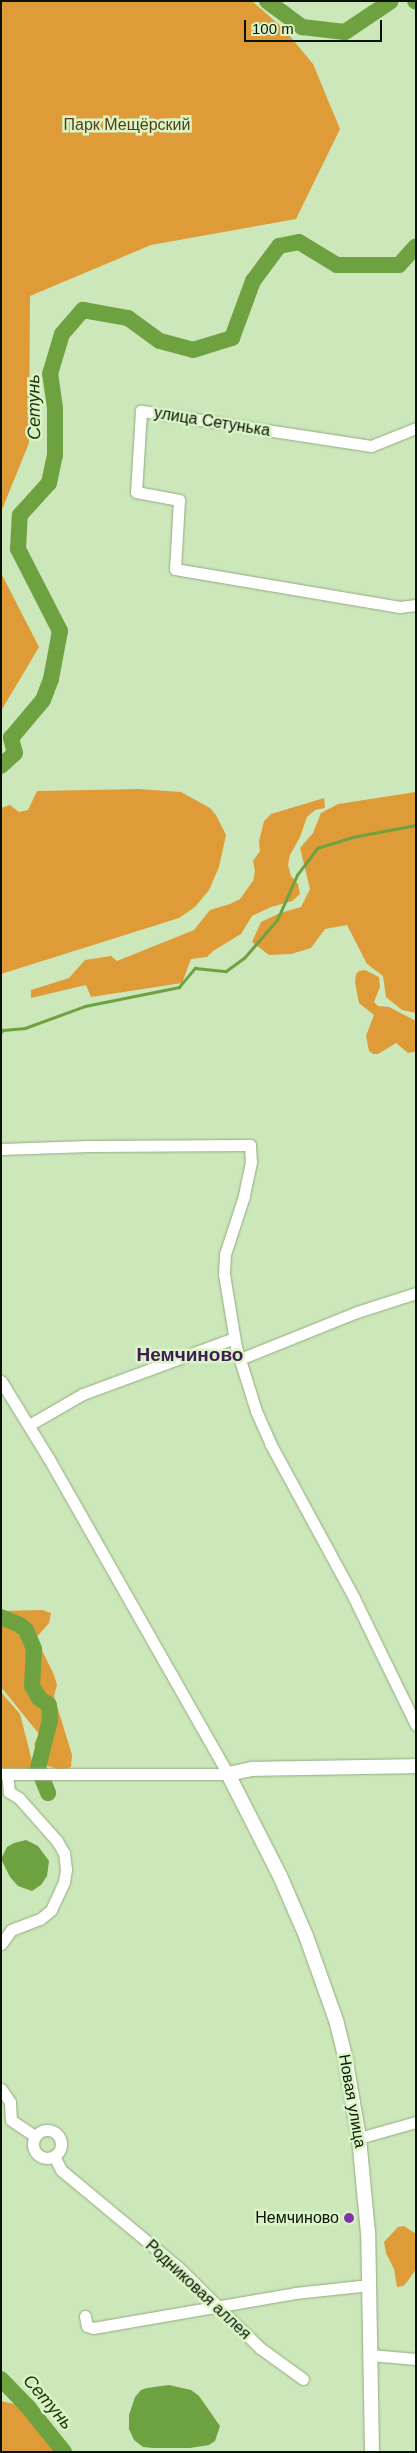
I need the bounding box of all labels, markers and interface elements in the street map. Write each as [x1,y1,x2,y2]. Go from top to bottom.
scale bar [247,10,384,42]
text: 100 m [252,20,294,37]
park label: Парк Мещёрский [64,115,190,135]
water label: Сетунь [23,374,45,440]
street label: улица Сетунька [153,403,271,441]
district label: Немчиново [137,1344,243,1366]
street label: Новая улица [334,2053,370,2149]
place label: Немчиново [255,2208,339,2228]
marker: Немчиново [343,2212,355,2224]
street label: Родниковая аллея [141,2236,255,2344]
water label: Сетунь [18,2370,78,2434]

